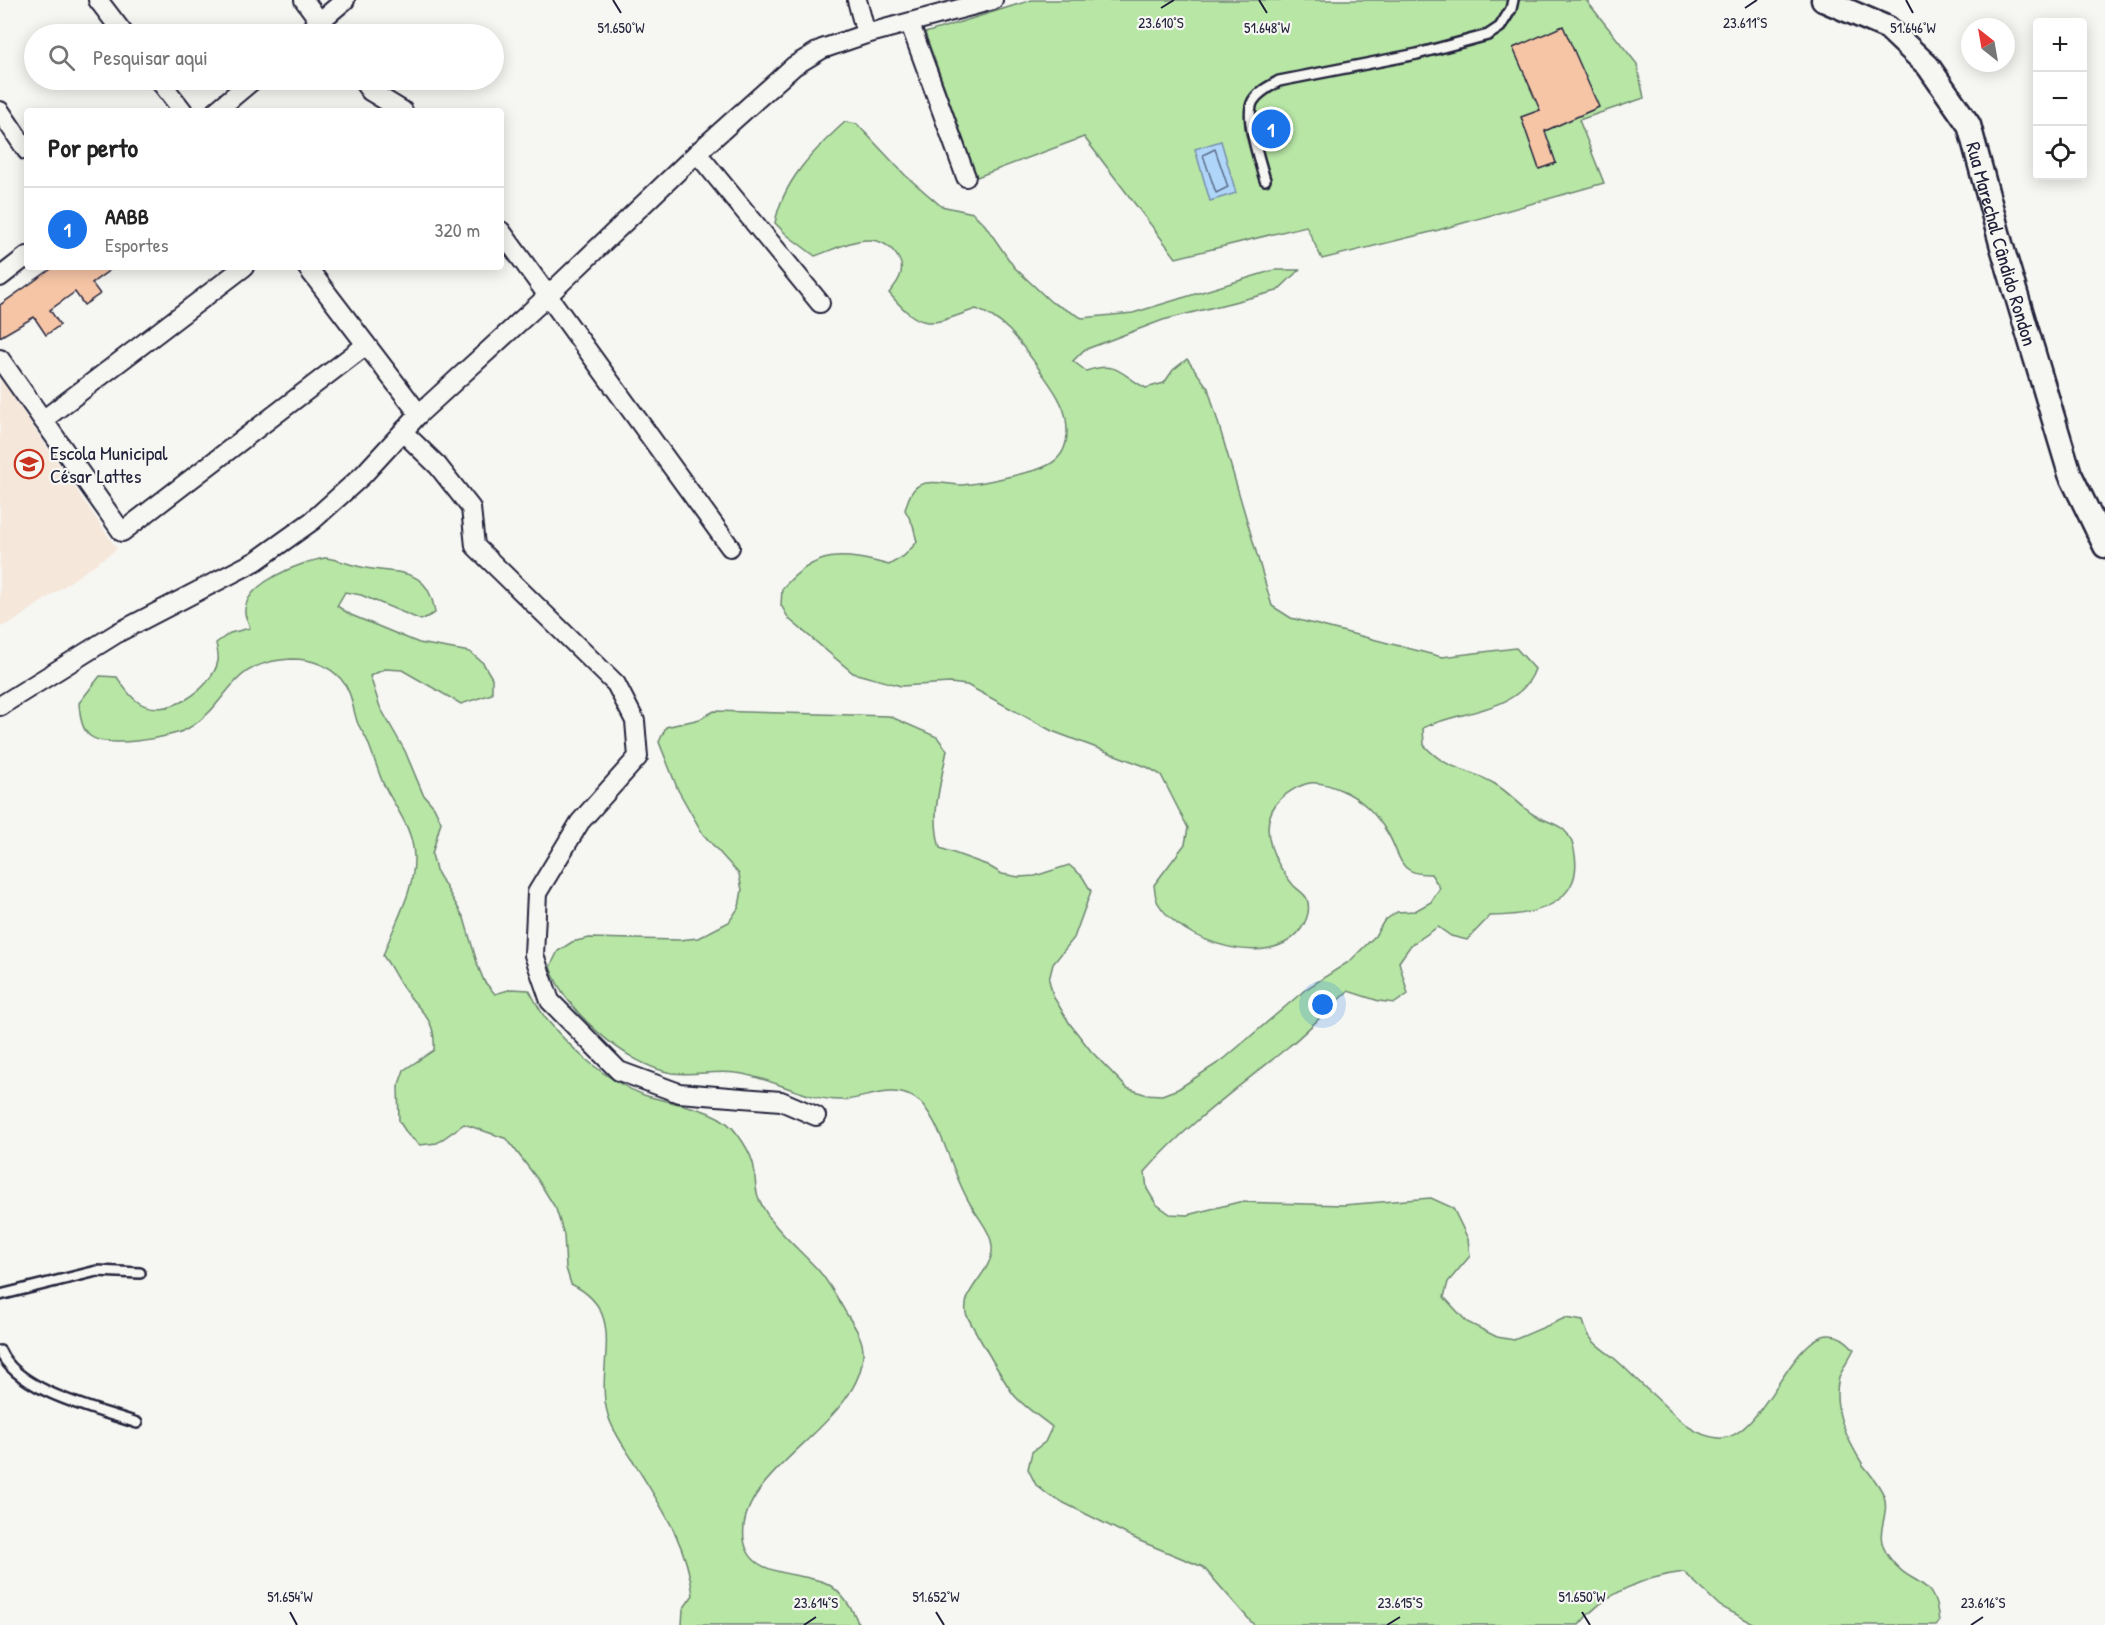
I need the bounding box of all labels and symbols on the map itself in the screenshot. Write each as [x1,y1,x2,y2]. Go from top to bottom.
text: 23.610°S [1138,12,1184,33]
text: 23.611°S [1723,12,1767,33]
text: 51.650°W [598,17,645,38]
text: 51.648°W [1244,17,1291,38]
text: 51.646°W [1890,17,1936,38]
north arrow [1961,18,2015,72]
pin: 1 [1252,106,1290,152]
street label: Rua Marechal Cândido Rondon [1961,139,2044,349]
place label: Escola Municipal César Lattes [50,439,168,489]
school or university icon: Escola Municipal César Lattes [13,448,45,480]
your location [1308,990,1337,1019]
text: 51.654°W [267,1586,314,1607]
text: 51.652°W [912,1586,960,1607]
text: 51.650°W [1559,1586,1606,1607]
text: 23.614°S [794,1592,838,1613]
text: 23.615°S [1377,1592,1423,1613]
text: 23.616°S [1961,1592,2005,1613]

